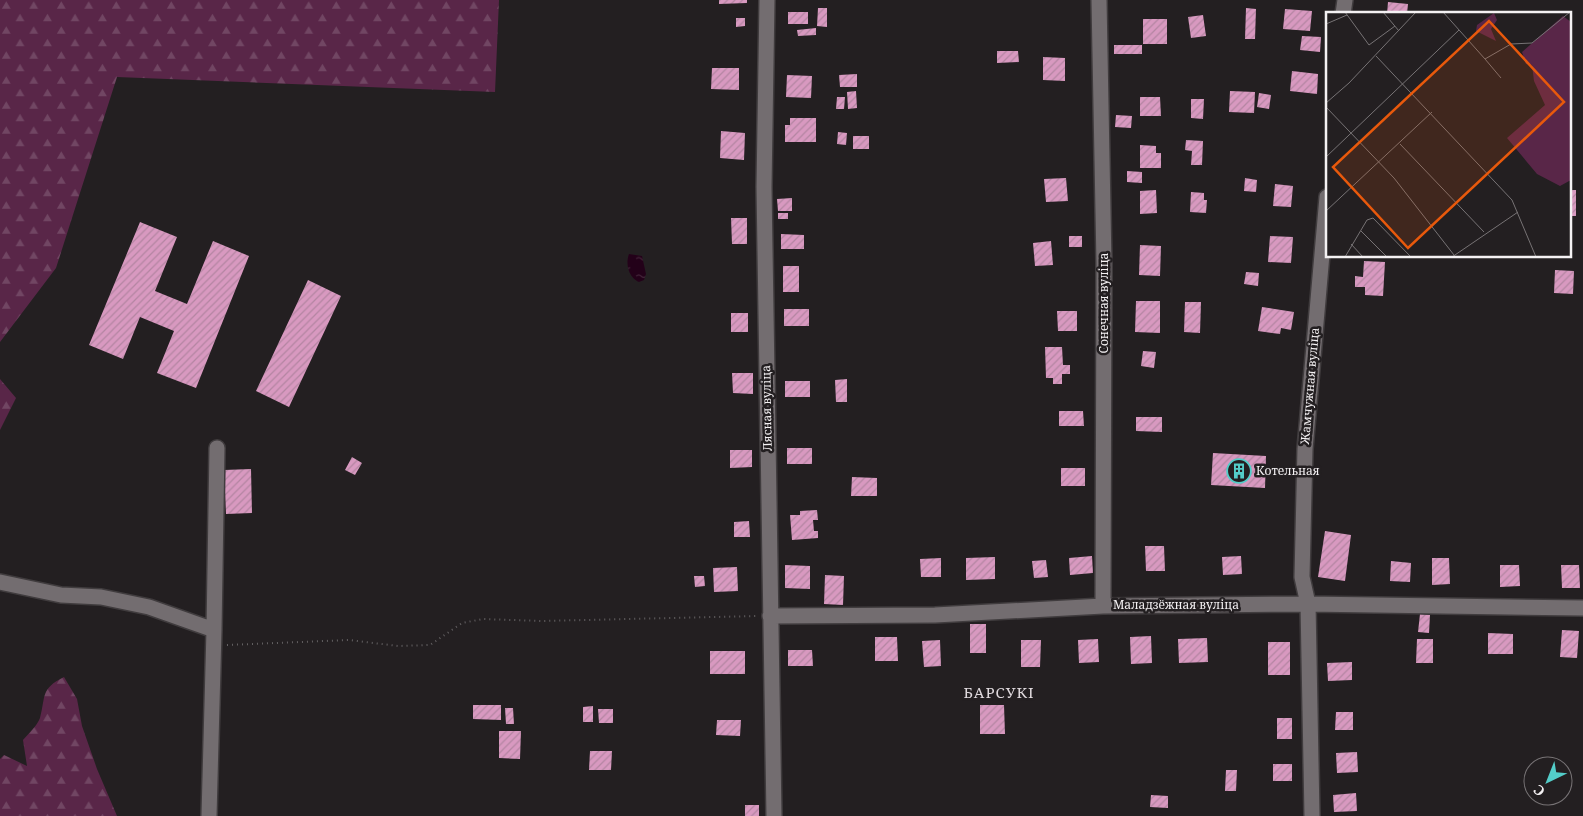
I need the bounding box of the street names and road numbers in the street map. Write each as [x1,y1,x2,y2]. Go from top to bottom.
street label: Сонечная вуліца [1095,252,1112,353]
street label: Жамчужная вуліца [1296,327,1323,446]
street label: Лясная вуліца [757,365,776,451]
street label: Маладзёжная вуліца [1113,596,1239,613]

